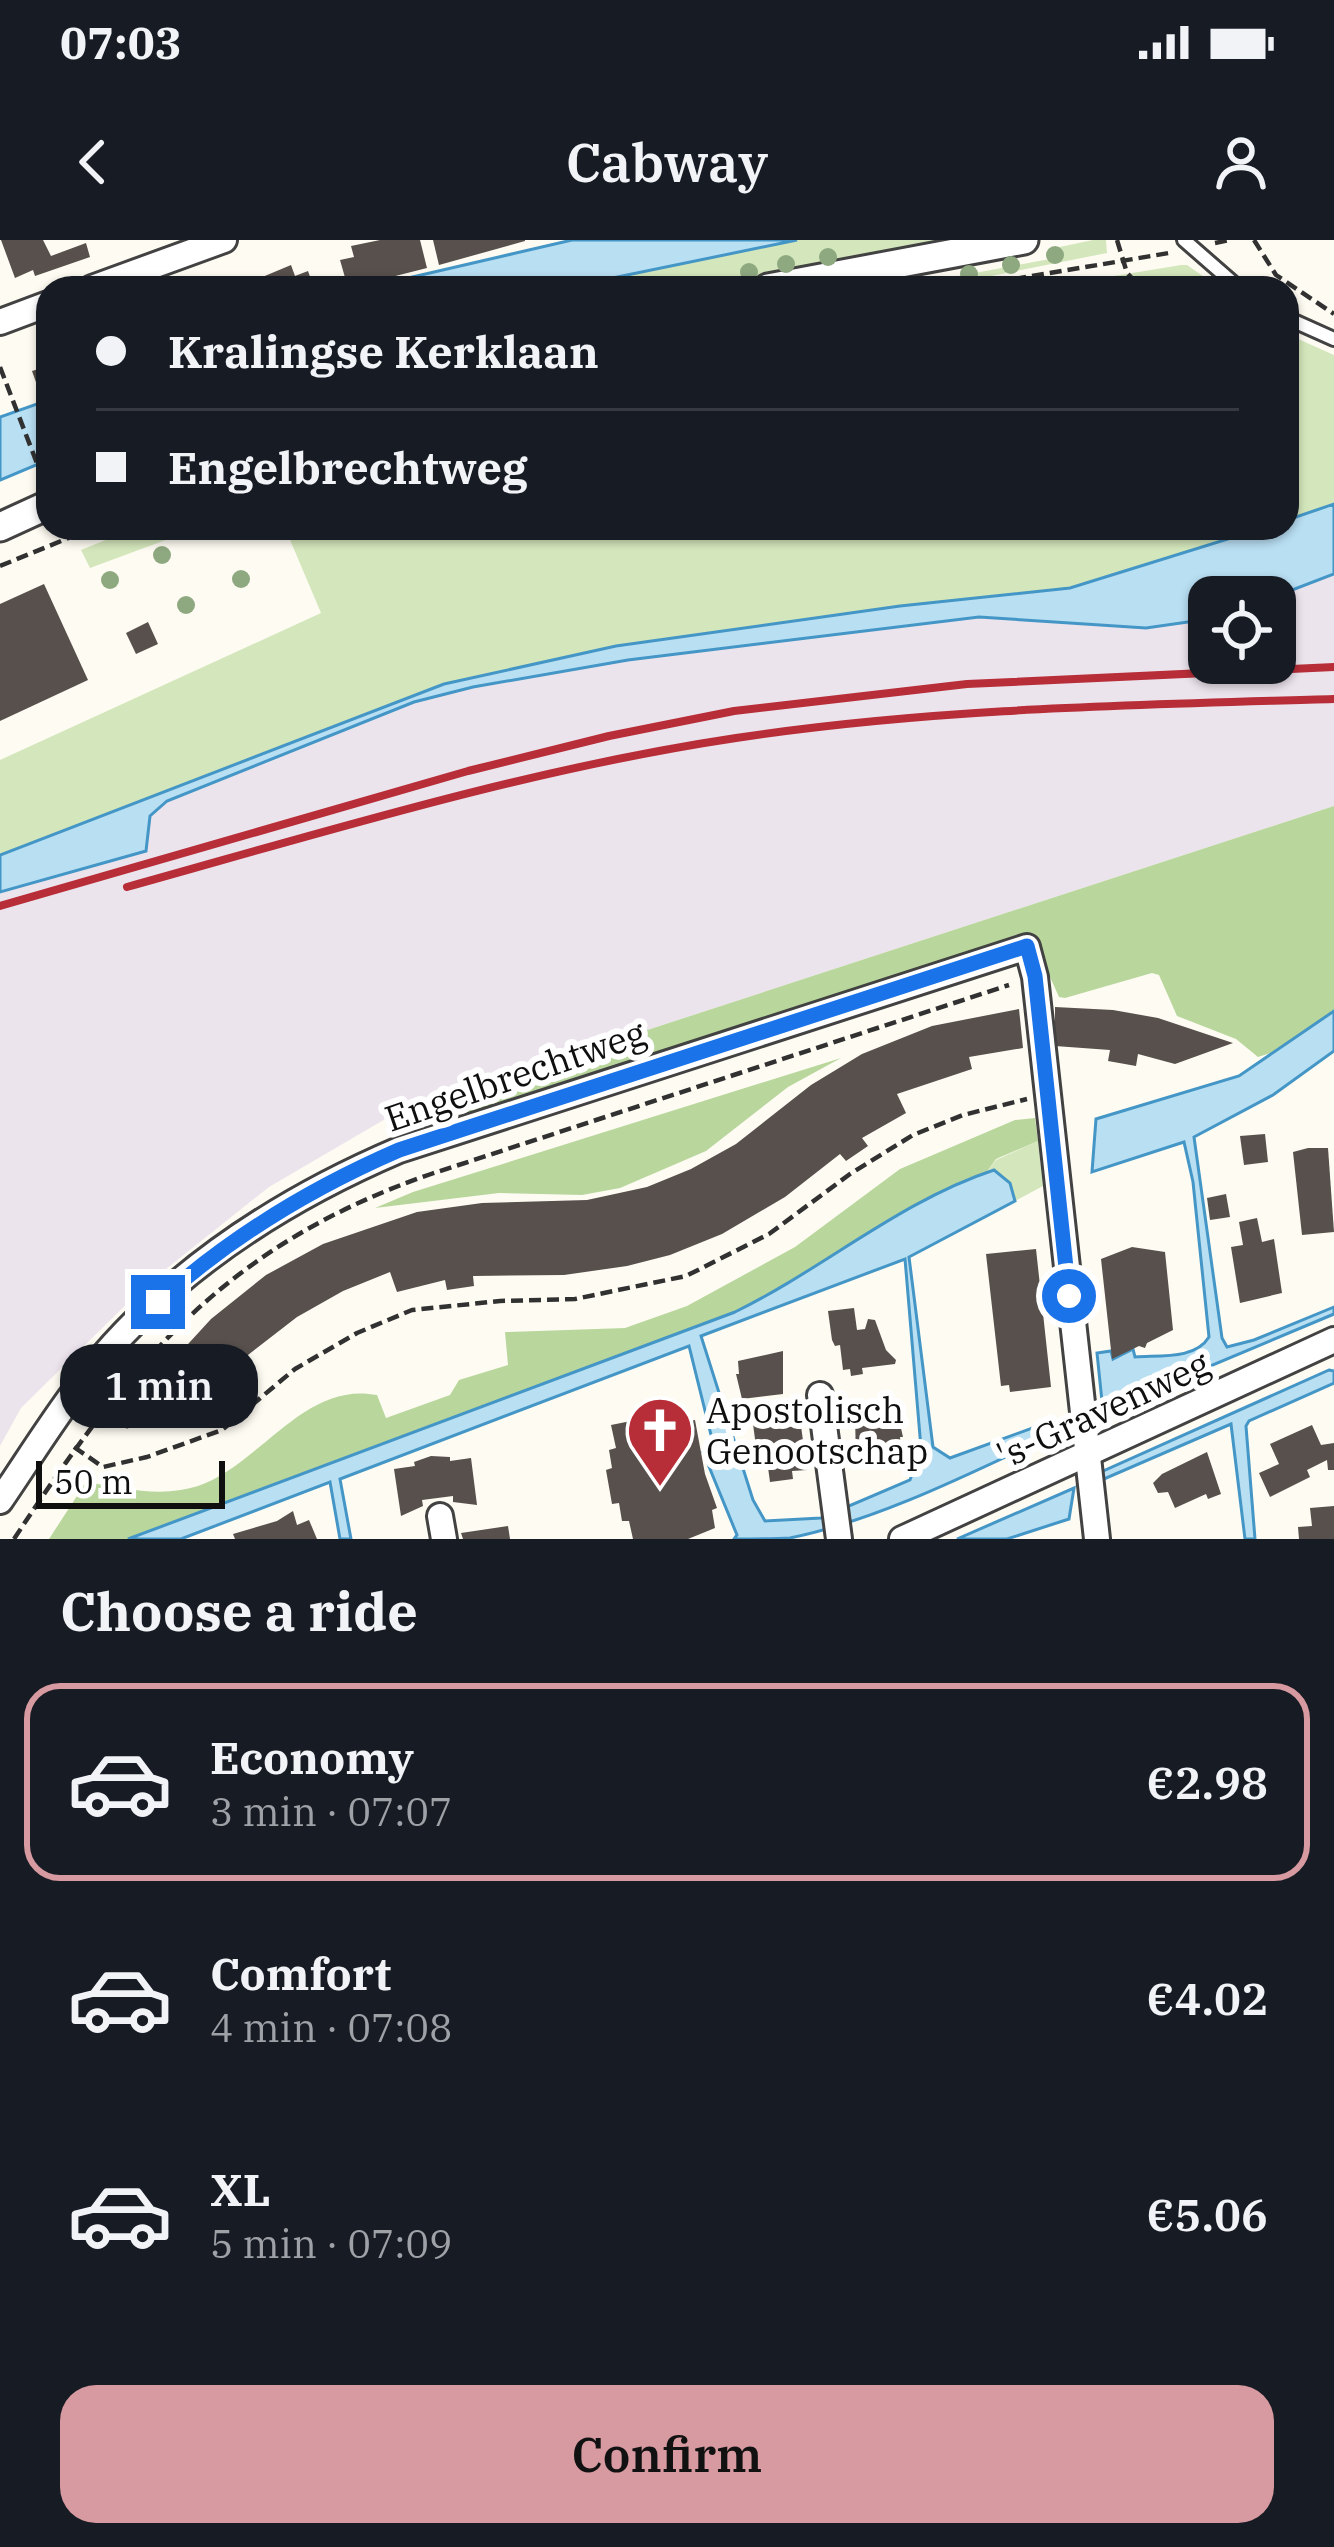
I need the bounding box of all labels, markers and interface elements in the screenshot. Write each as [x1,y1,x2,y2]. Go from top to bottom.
text: 07:03 [60,13,182,71]
text: Cabway [566,127,768,197]
icon: back [60,129,126,195]
icon: person [1208,129,1274,195]
text: Kralingse Kerklaan [168,322,599,380]
text: Engelbrechtweg [168,438,528,496]
map controls [1188,576,1296,684]
button: locate [1188,576,1296,684]
street label: Engelbrechtweg [378,1008,652,1142]
route start [1042,1269,1096,1323]
route end [131,1275,185,1329]
street label: 's-Gravenweg [989,1339,1217,1479]
callout: 1 min [59,1344,257,1428]
text: 1 min [105,1360,213,1411]
place label: Apostolisch Genootschap [706,1386,928,1474]
church icon: Apostolisch Genootschap [625,1395,695,1489]
scale bar [36,1455,225,1508]
text: 50 m [54,1460,133,1503]
text: Choose a ride [60,1576,418,1646]
icon: car [66,1728,174,1836]
text: Economy [210,1728,414,1786]
text: €2.98 [1147,1753,1268,1811]
text: 3 min · 07:07 [210,1786,452,1837]
icon: car [66,1944,174,2052]
text: Comfort [210,1944,391,2002]
text: €4.02 [1147,1969,1268,2027]
text: 4 min · 07:08 [210,2002,452,2053]
icon: car [66,2160,174,2268]
text: XL [210,2160,271,2218]
text: €5.06 [1147,2185,1268,2243]
text: 5 min · 07:09 [210,2218,452,2269]
button: Confirm [60,2385,1274,2523]

